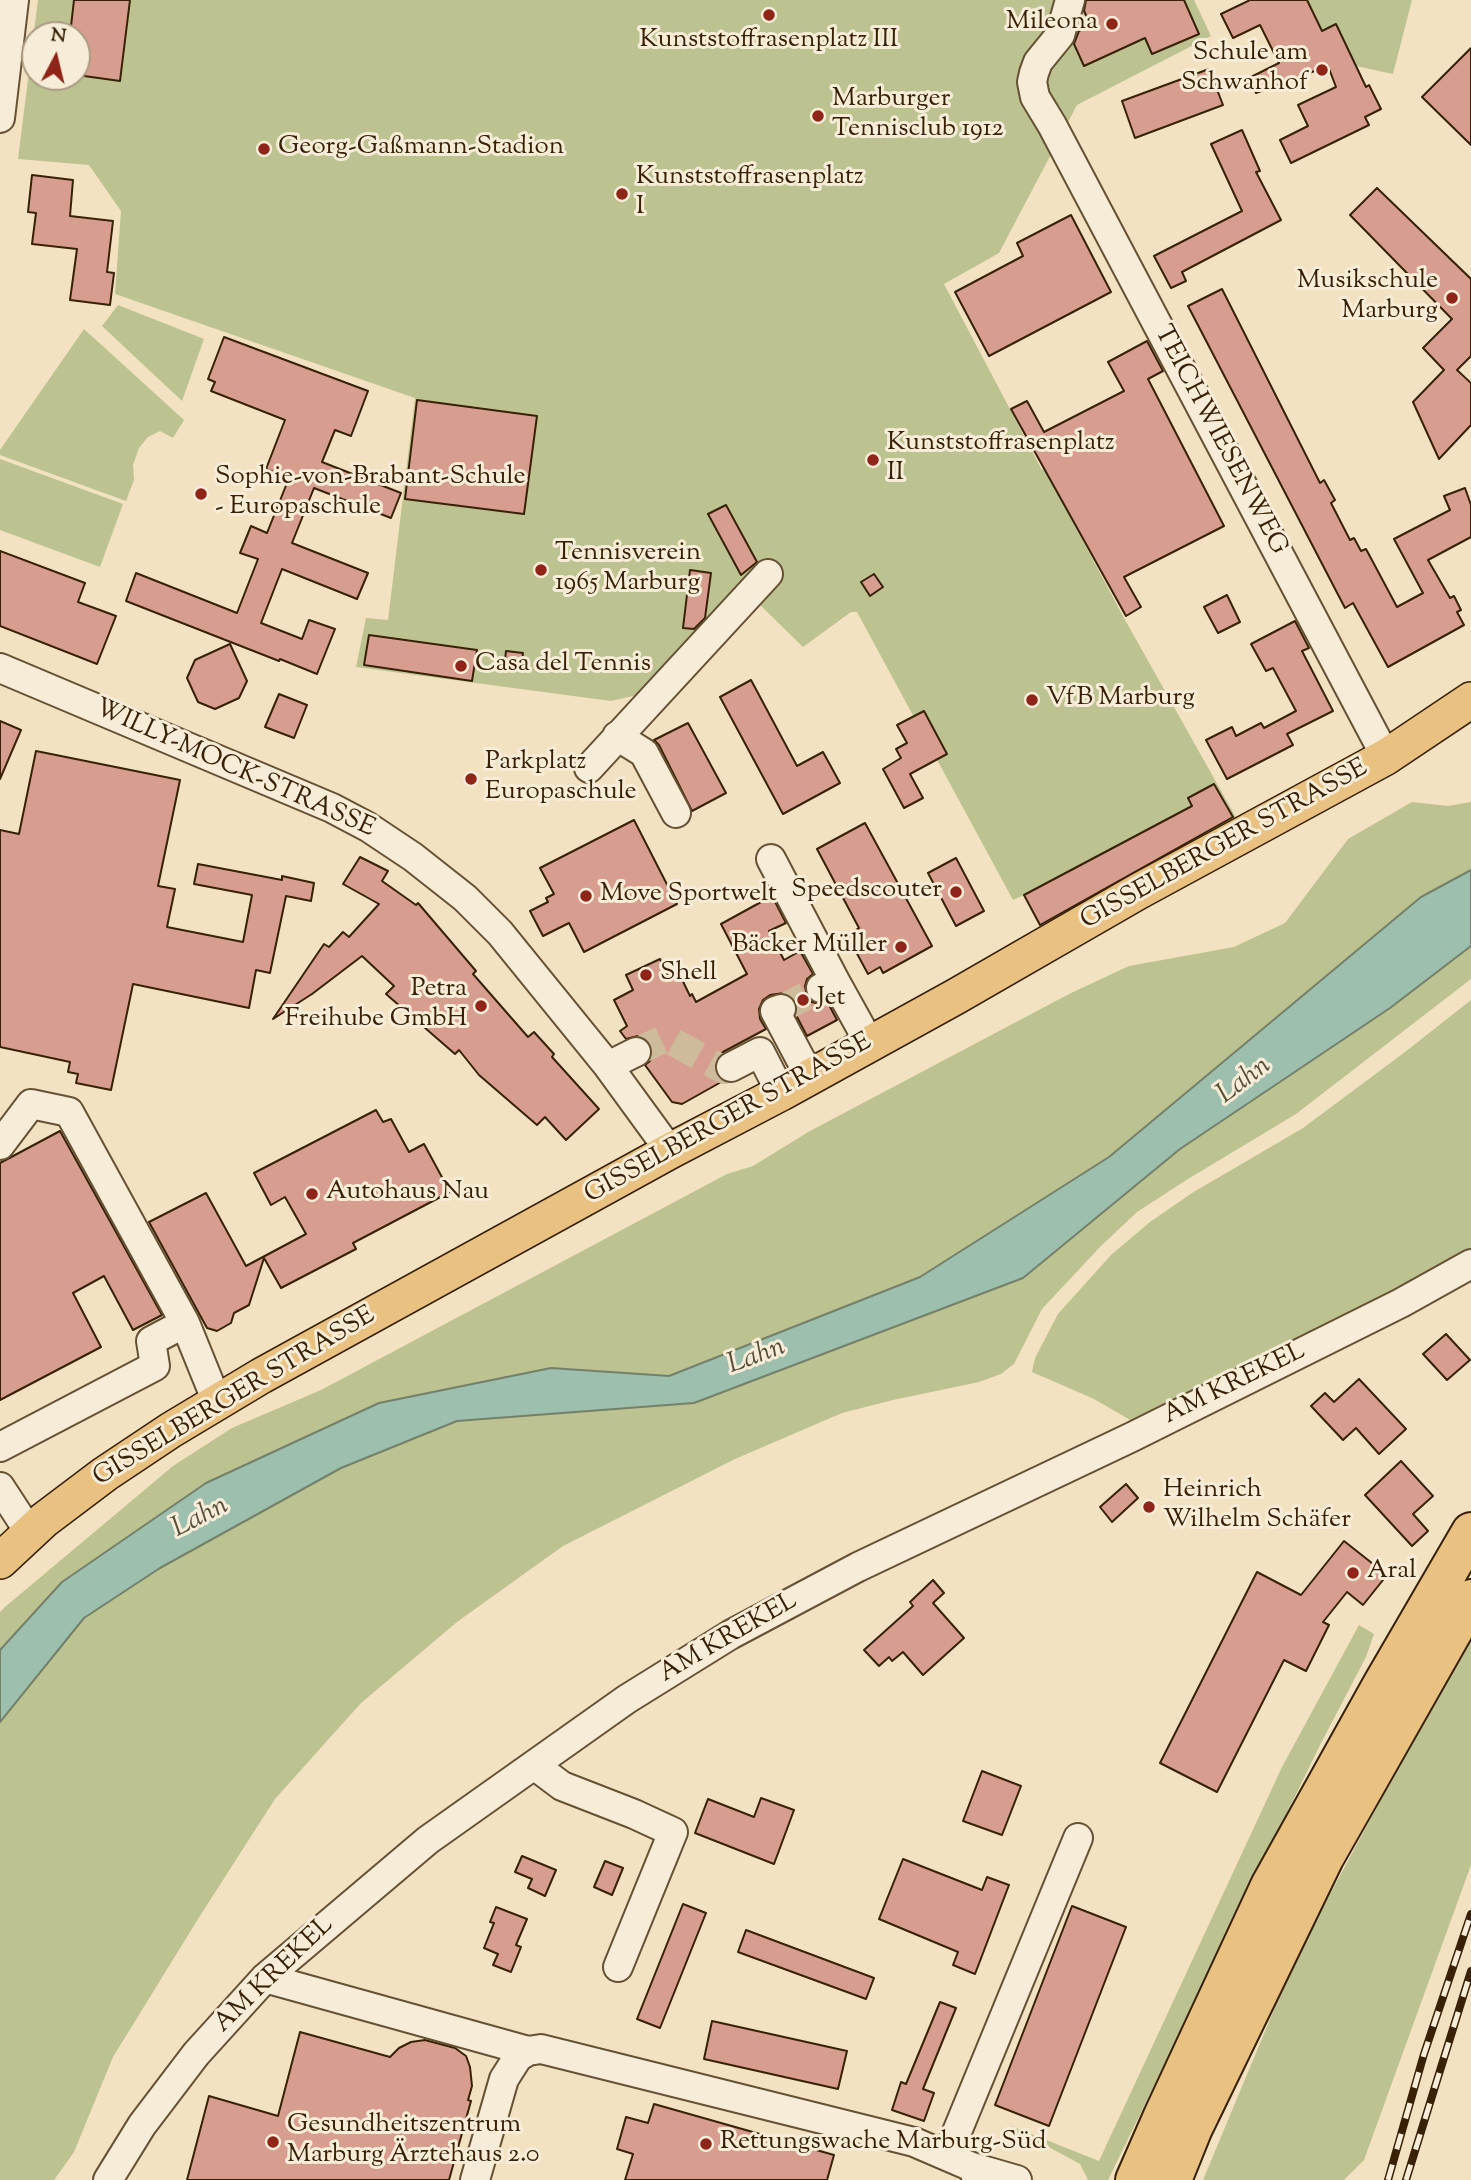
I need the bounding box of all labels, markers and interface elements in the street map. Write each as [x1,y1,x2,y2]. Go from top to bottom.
marker: Kunststoffrasenplatz III [761,7,777,23]
place label: Mileona [1006,8,1098,40]
marker: Mileona [1104,16,1120,32]
north arrow [21,21,91,91]
text: N [49,22,68,51]
place label: Kunststoffrasenplatz III [640,26,898,58]
place label: Schule am Schwanhof [1181,39,1308,100]
marker: Schule am Schwanhof [1314,62,1330,78]
place label: Marburger Tennisclub 1912 [832,85,1004,146]
marker: Marburger Tennisclub 1912 [810,108,826,124]
place label: Georg-Gaßmann-Stadion [278,133,564,165]
marker: Georg-Gaßmann-Stadion [256,141,272,157]
place label: Kunststoffrasenplatz I [636,163,864,224]
marker: Kunststoffrasenplatz I [614,186,630,202]
place label: Musikschule Marburg [1297,267,1438,328]
marker: Musikschule Marburg [1444,290,1460,306]
street label: TEICHWIESENWEG [1145,321,1293,561]
place label: Kunststoffrasenplatz II [887,429,1115,490]
marker: Kunststoffrasenplatz II [865,452,881,468]
place label: Sophie-von-Brabant-Schule - Europaschule [215,463,526,524]
marker: Sophie-von-Brabant-Schule - Europaschule [193,486,209,502]
place label: Tennisverein 1965 Marburg [555,539,701,600]
marker: Tennisverein 1965 Marburg [533,562,549,578]
place label: Casa del Tennis [475,650,651,682]
marker: Casa del Tennis [453,658,469,674]
place label: VfB Marburg [1046,684,1195,716]
marker: VfB Marburg [1024,692,1040,708]
street label: WILLY-MOCK-STRASSE [89,694,379,846]
place label: Parkplatz Europaschule [485,748,637,810]
street label: GISSELBERGER STRASSE [1076,754,1374,938]
marker: Parkplatz Europaschule [463,771,479,787]
place label: Speedscouter [791,876,942,908]
place label: Move Sportwelt [600,880,777,912]
marker: Speedscouter [948,884,964,900]
marker: Move Sportwelt [578,888,594,904]
place label: Bäcker Müller [732,931,887,963]
marker: Bäcker Müller [893,939,909,955]
place label: Shell [660,959,717,991]
marker: Shell [638,967,654,983]
place label: Petra Freihube GmbH [285,975,467,1036]
place label: Jet [817,984,845,1016]
marker: Jet [795,992,811,1008]
marker: Petra Freihube GmbH [473,998,489,1014]
street label: GISSELBERGER STRASSE [580,1028,878,1212]
water label: Lahn [1211,1051,1279,1113]
place label: Autohaus Nau [326,1178,489,1210]
marker: Autohaus Nau [304,1186,320,1202]
street label: GISSELBERGER STRASSE [88,1301,382,1495]
water label: Lahn [723,1332,791,1384]
street label: AM KREKEL [1159,1337,1311,1433]
place label: Heinrich Wilhelm Schäfer [1163,1476,1351,1538]
water label: Lahn [167,1491,235,1547]
marker: Heinrich Wilhelm Schäfer [1141,1499,1157,1515]
place label: Aral [1367,1557,1417,1589]
marker: Aral [1345,1565,1361,1581]
street label: AM KREKEL [655,1587,803,1691]
street label: AM KREKEL [209,1911,341,2041]
place label: Gesundheitszentrum Marburg Ärztehaus 2.0 [287,2111,540,2172]
place label: Rettungswache Marburg-Süd [720,2128,1047,2160]
marker: Gesundheitszentrum Marburg Ärztehaus 2.0 [265,2134,281,2150]
marker: Rettungswache Marburg-Süd [698,2136,714,2152]

